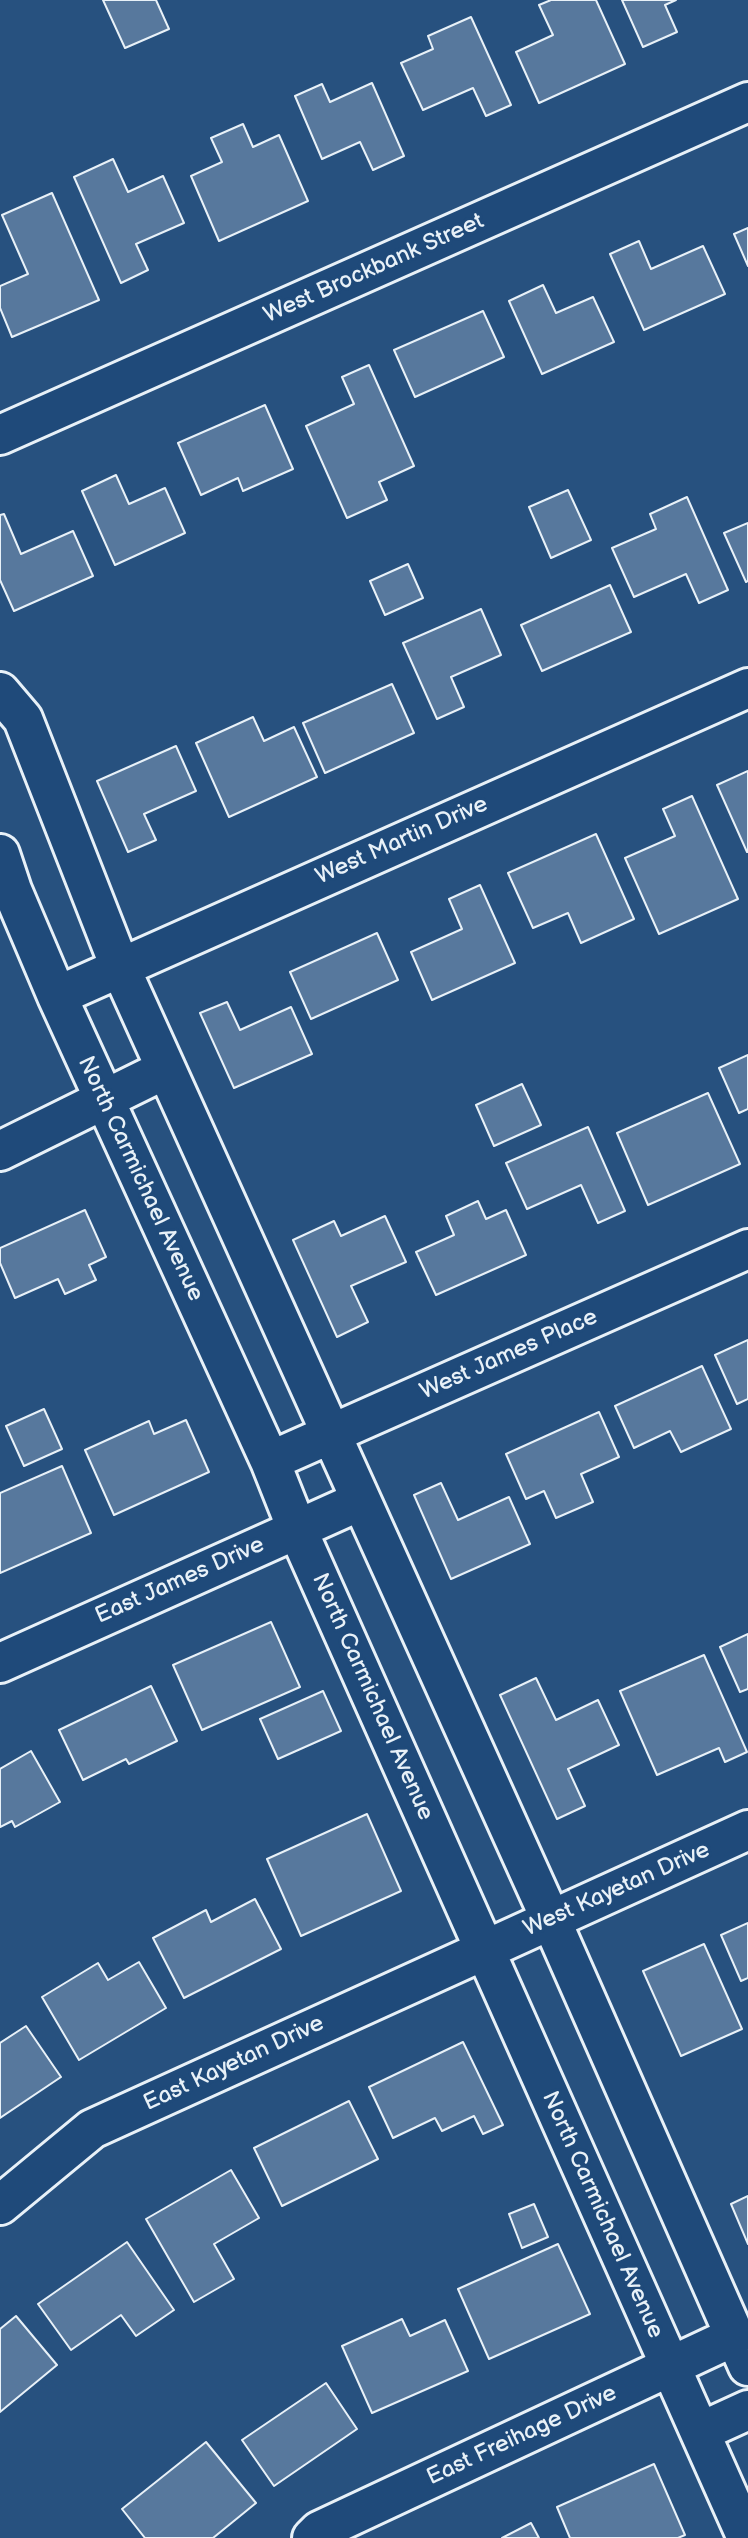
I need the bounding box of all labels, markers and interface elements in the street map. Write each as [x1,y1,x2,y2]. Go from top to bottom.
street label: West Brockbank Street [260,208,488,330]
street label: West Martin Drive [312,791,492,891]
street label: North Carmichael Avenue [71,1052,209,1306]
street label: West James Place [416,1304,602,1406]
street label: East James Drive [91,1531,269,1631]
street label: North Carmichael Avenue [305,1569,439,1825]
street label: West Kayetan Drive [520,1837,714,1943]
street label: East Kayetan Drive [139,2010,329,2118]
street label: North Carmichael Avenue [535,2087,669,2343]
street label: East Freihage Drive [423,2380,621,2492]

